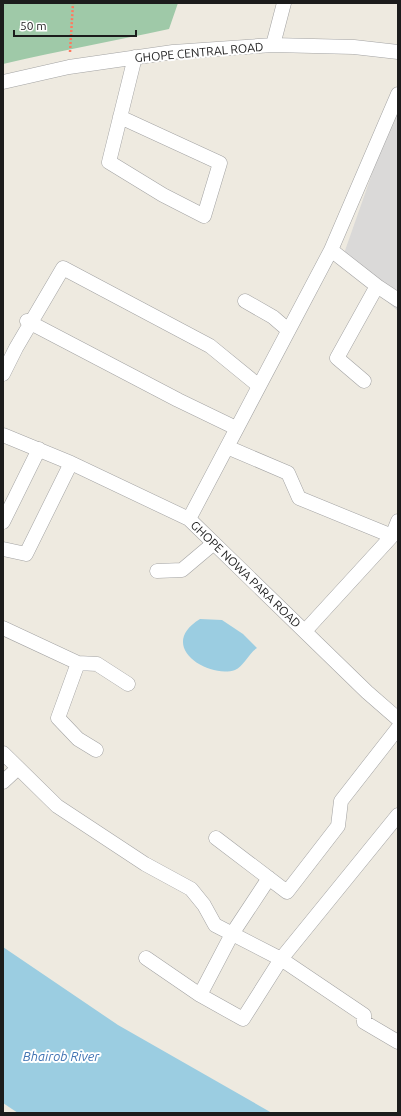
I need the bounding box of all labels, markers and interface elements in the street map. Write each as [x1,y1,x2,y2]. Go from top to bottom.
scale bar [14,12,136,38]
text: 50 m [20,19,47,32]
street label: GHOPE CENTRAL ROAD [134,40,264,64]
street label: GHOPE NOWA PARA ROAD [188,518,304,630]
water label: Bhairob River [23,1049,100,1063]

